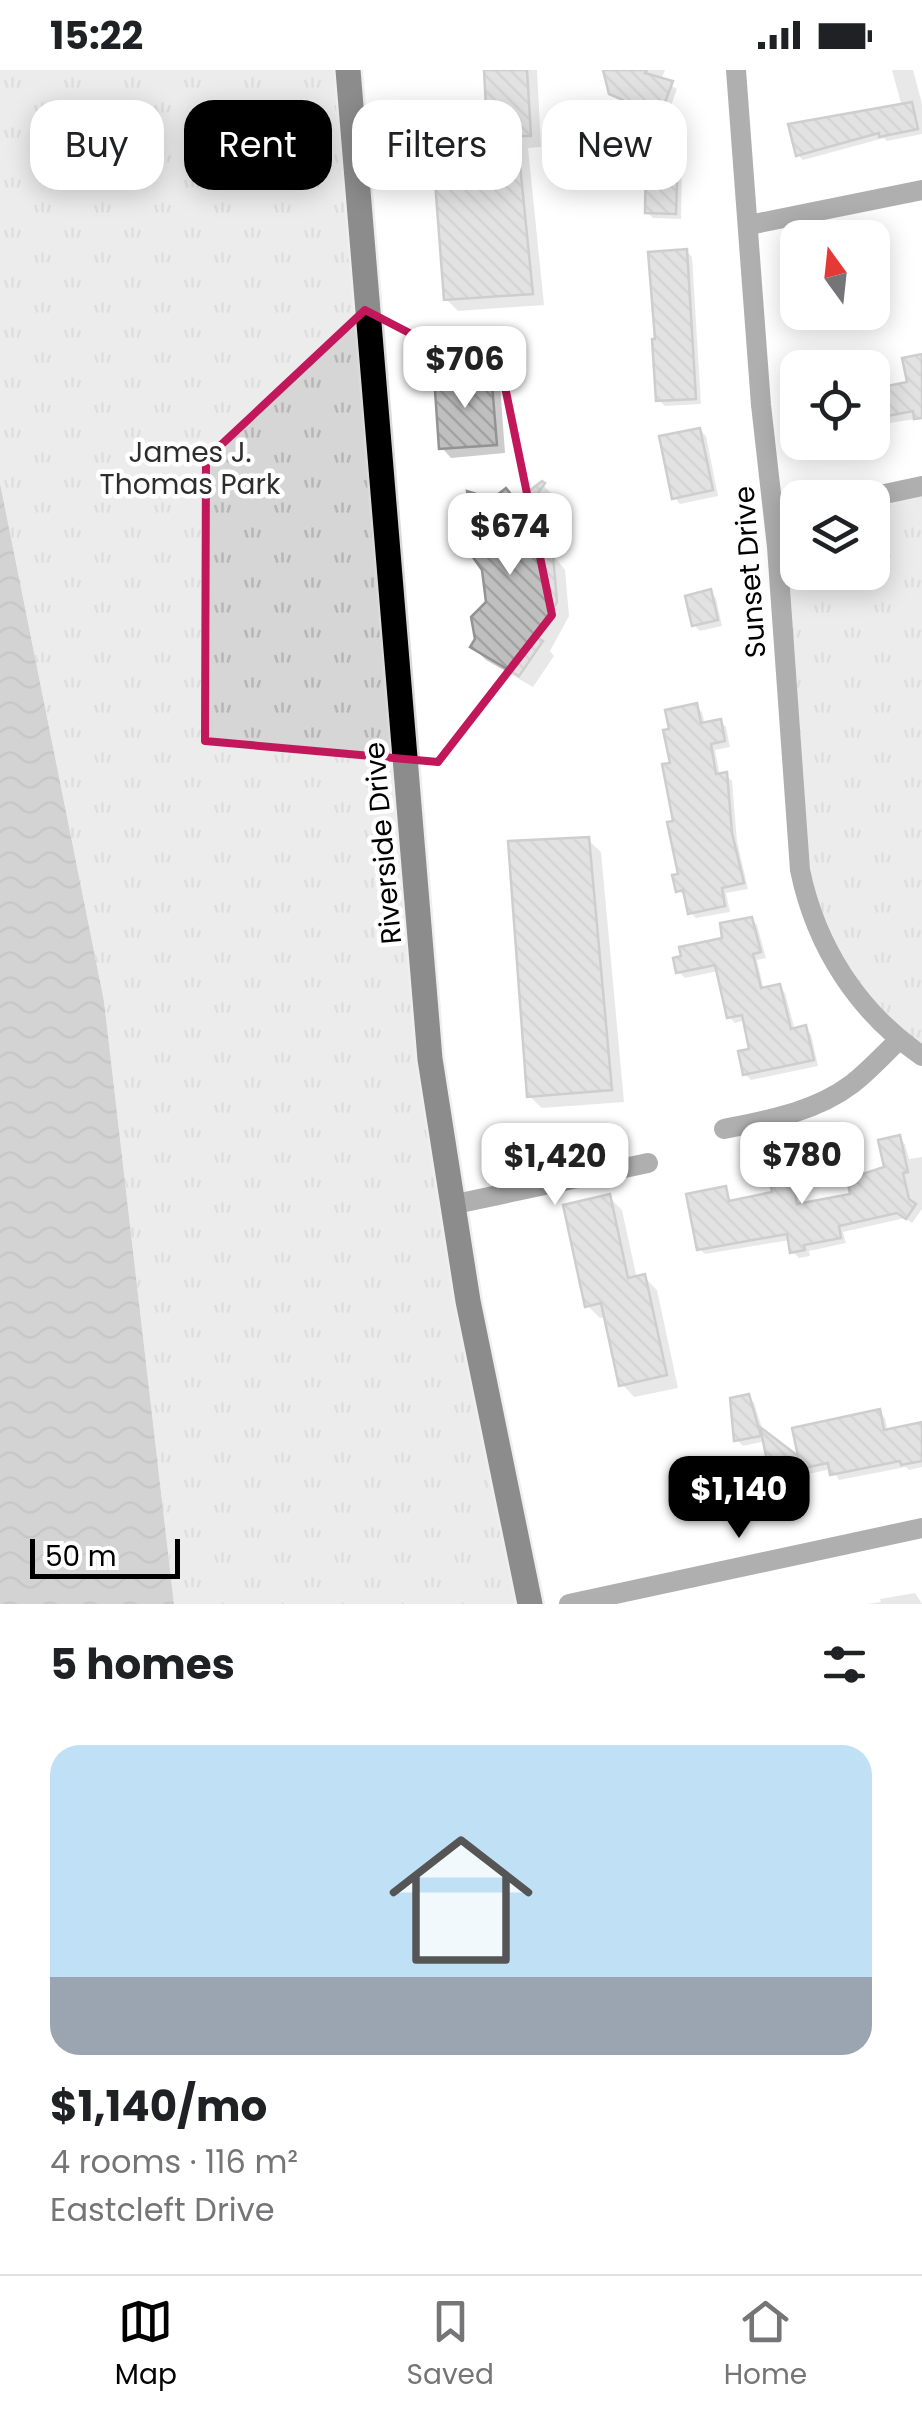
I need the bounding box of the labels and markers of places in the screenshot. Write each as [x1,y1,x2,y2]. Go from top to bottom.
pin: $706 [406,326,524,411]
pin: $674 [451,493,569,578]
pin: $780 [743,1122,861,1207]
pin: $1,420 [474,1123,636,1208]
pin: $1,140 [658,1456,820,1541]

